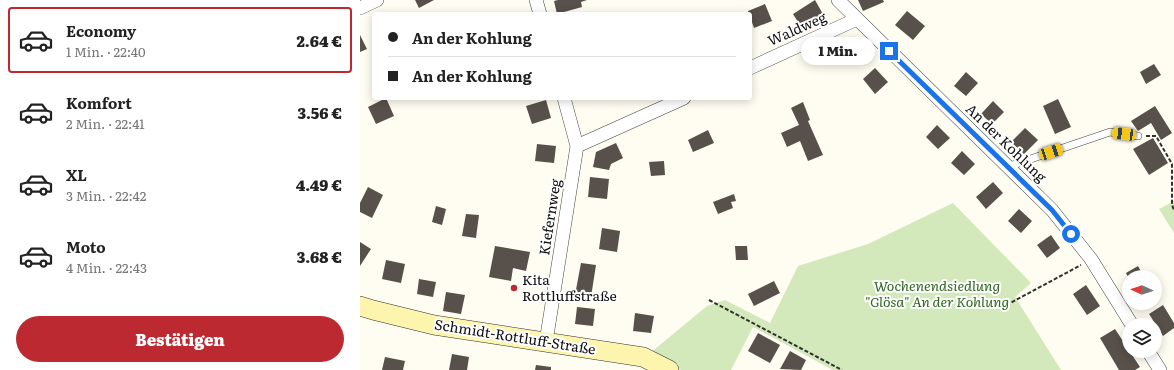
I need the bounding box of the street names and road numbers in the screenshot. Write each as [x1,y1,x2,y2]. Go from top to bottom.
street label: Waldweg [764,6,829,50]
street label: An der Kohlung [962,99,1052,186]
street label: Kiefernweg [533,177,565,257]
street label: Schmidt-Rottluff-Straße [433,313,597,359]

